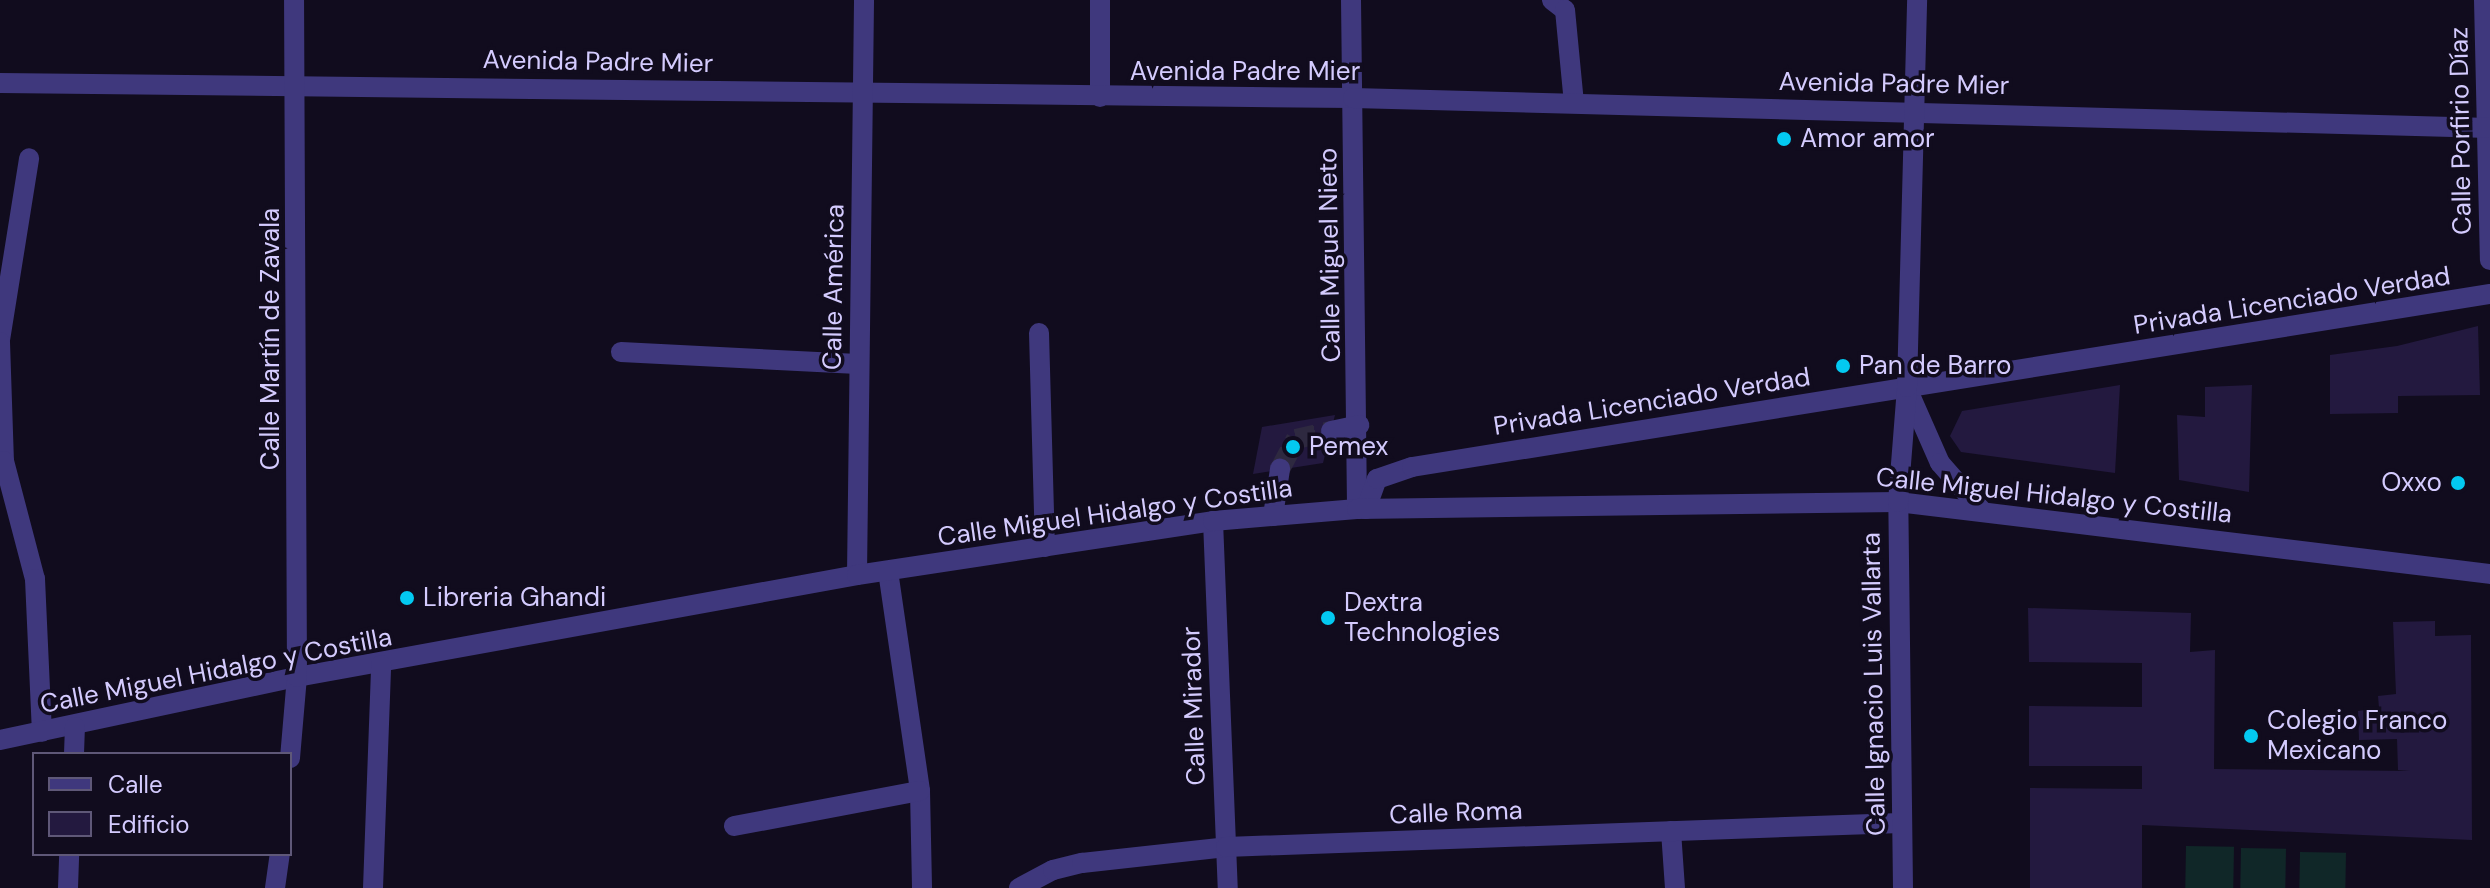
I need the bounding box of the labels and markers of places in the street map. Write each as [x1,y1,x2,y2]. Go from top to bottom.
place label: Amor amor [1800,123,1935,155]
marker: Amor amor [1775,130,1793,148]
place label: Pan de Barro [1859,350,2011,382]
marker: Pan de Barro [1834,357,1852,375]
place label: Pemex [1309,431,1388,463]
marker: Pemex [1284,438,1302,456]
place label: Oxxo [2381,467,2442,499]
marker: Oxxo [2449,474,2467,492]
place label: Libreria Ghandi [423,582,606,614]
place label: Dextra Technologies [1344,587,1500,648]
marker: Libreria Ghandi [398,589,416,607]
marker: Dextra Technologies [1319,609,1337,627]
place label: Colegio Franco Mexicano [2267,705,2448,766]
marker: Colegio Franco Mexicano [2242,727,2260,745]

